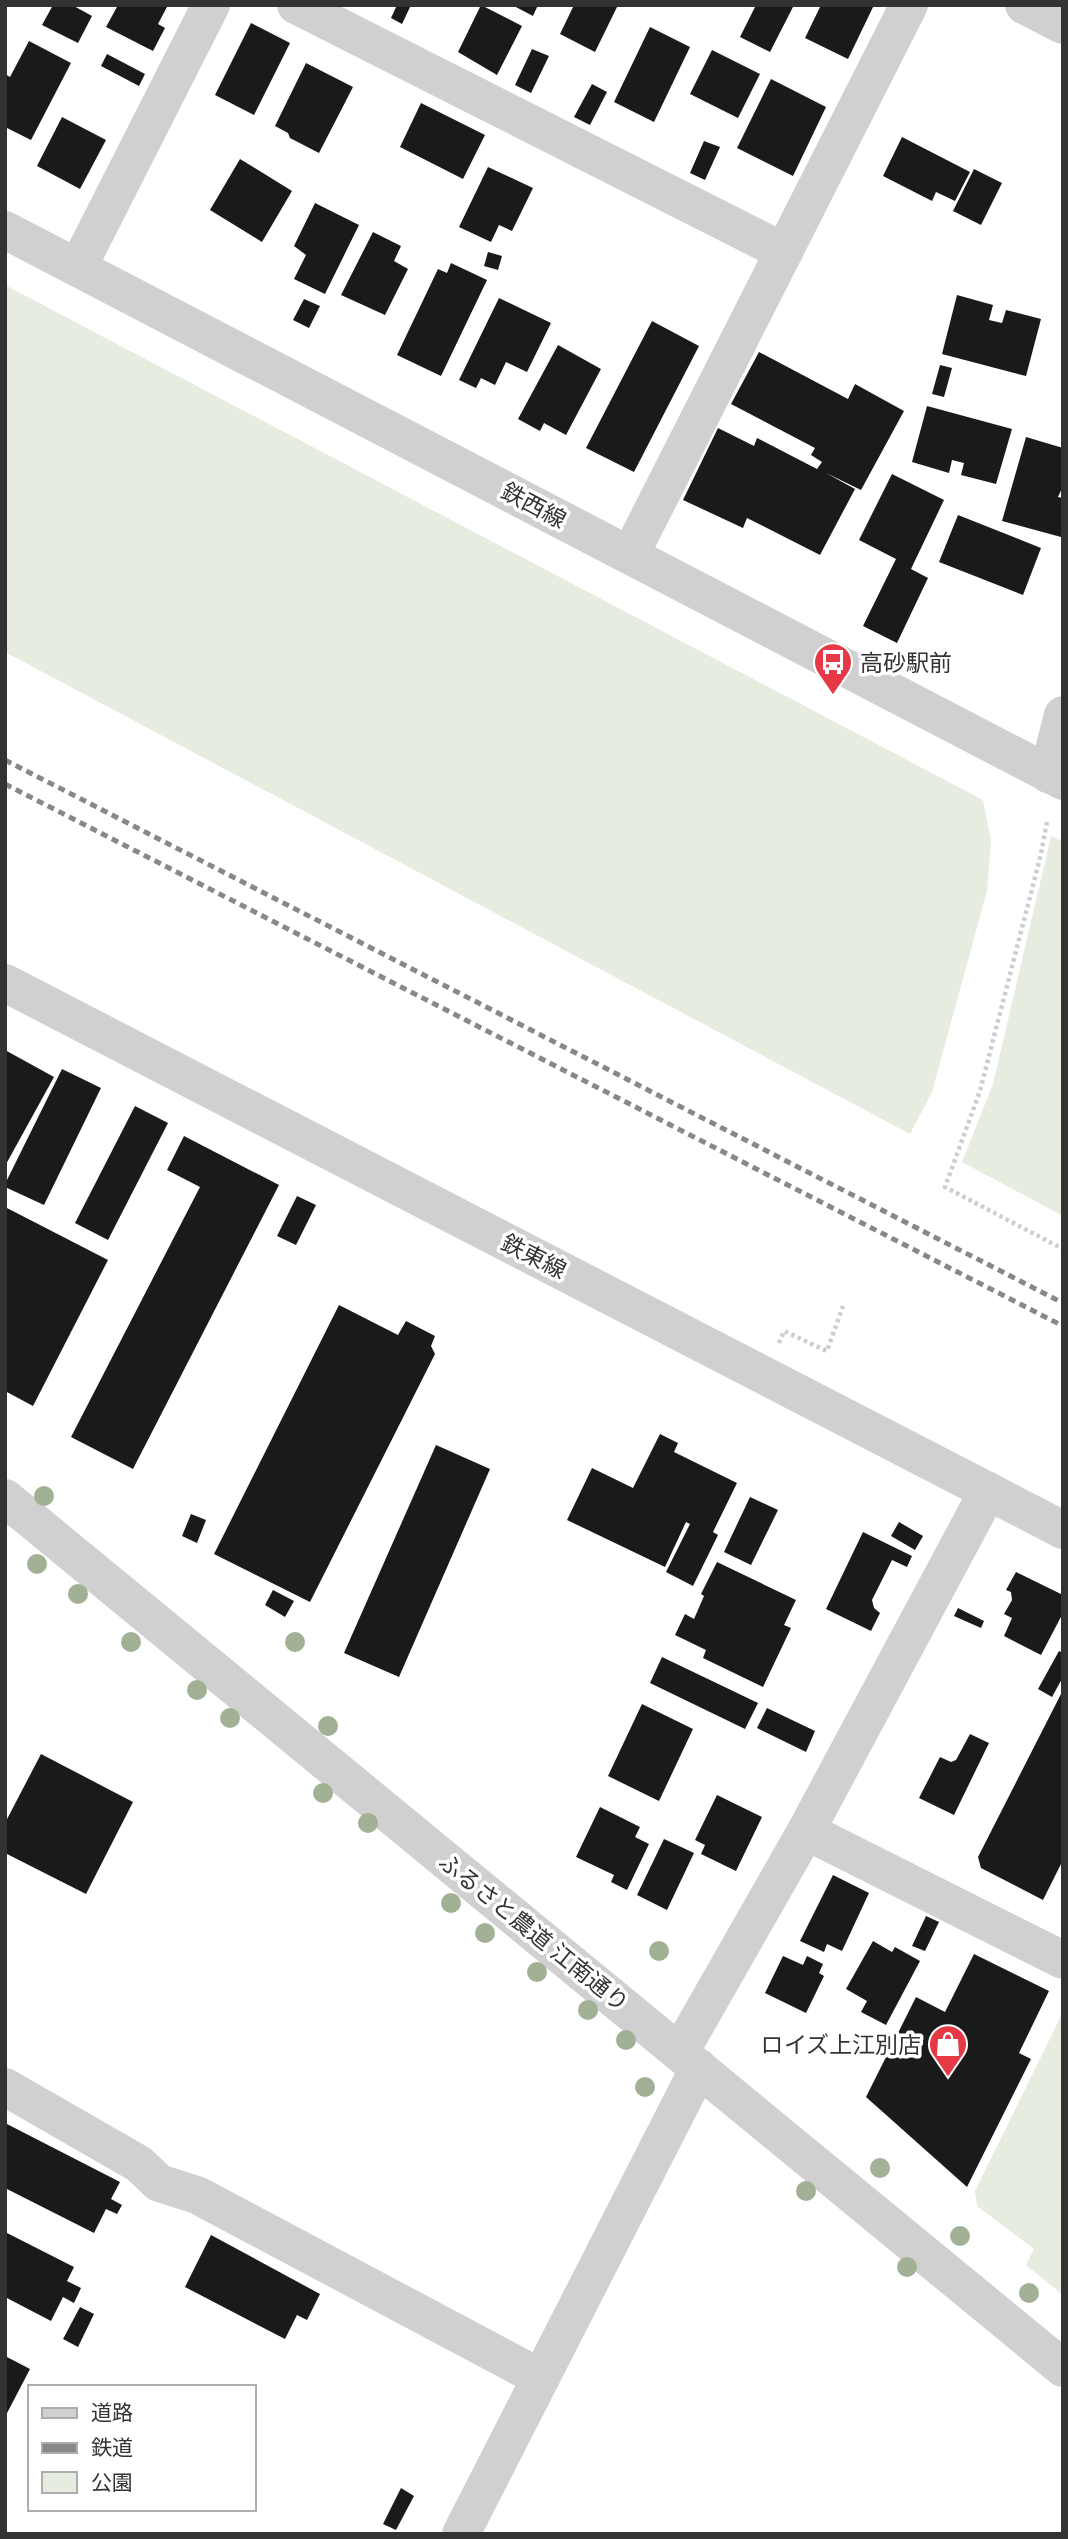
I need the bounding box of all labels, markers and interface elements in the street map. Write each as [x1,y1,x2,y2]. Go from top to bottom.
street label: 鉄西線 [497,477,571,533]
bus stop icon: 高砂駅前 [812,641,854,696]
place label: 高砂駅前 [860,649,952,676]
street label: 鉄東線 [497,1228,571,1284]
street label: ふるさと農道 江南通り [434,1847,634,2017]
shop icon: ロイズ上江別店 [927,2023,969,2078]
place label: ロイズ上江別店 [761,2031,921,2058]
legend [28,2385,256,2511]
text: 道路 [91,2400,133,2425]
text: 鉄道 [91,2435,133,2460]
text: 公園 [91,2470,133,2495]

